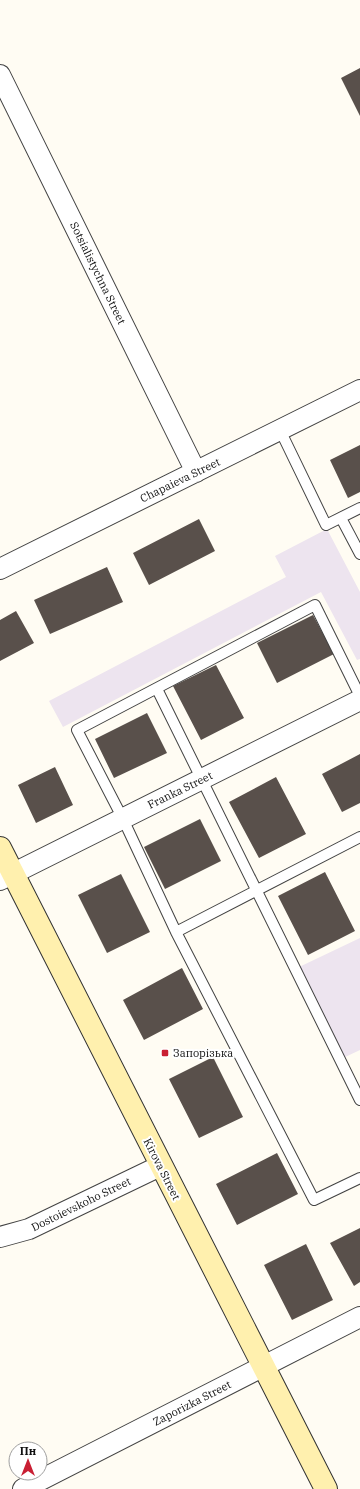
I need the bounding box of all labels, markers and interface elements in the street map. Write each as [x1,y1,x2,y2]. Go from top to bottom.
street label: Sotsialistychna Street [67,220,129,327]
street label: Chapaieva Street [138,454,222,505]
street label: Franka Street [145,768,215,812]
place label: Запорізька [173,1046,233,1060]
marker: Запорізька [160,1048,170,1058]
street label: Kirova Street [140,1136,184,1202]
street label: Dostoievskoho Street [29,1174,133,1234]
street label: Zaporizka Street [151,1377,234,1429]
north arrow [8,1441,48,1481]
text: Пн [20,1444,37,1458]

